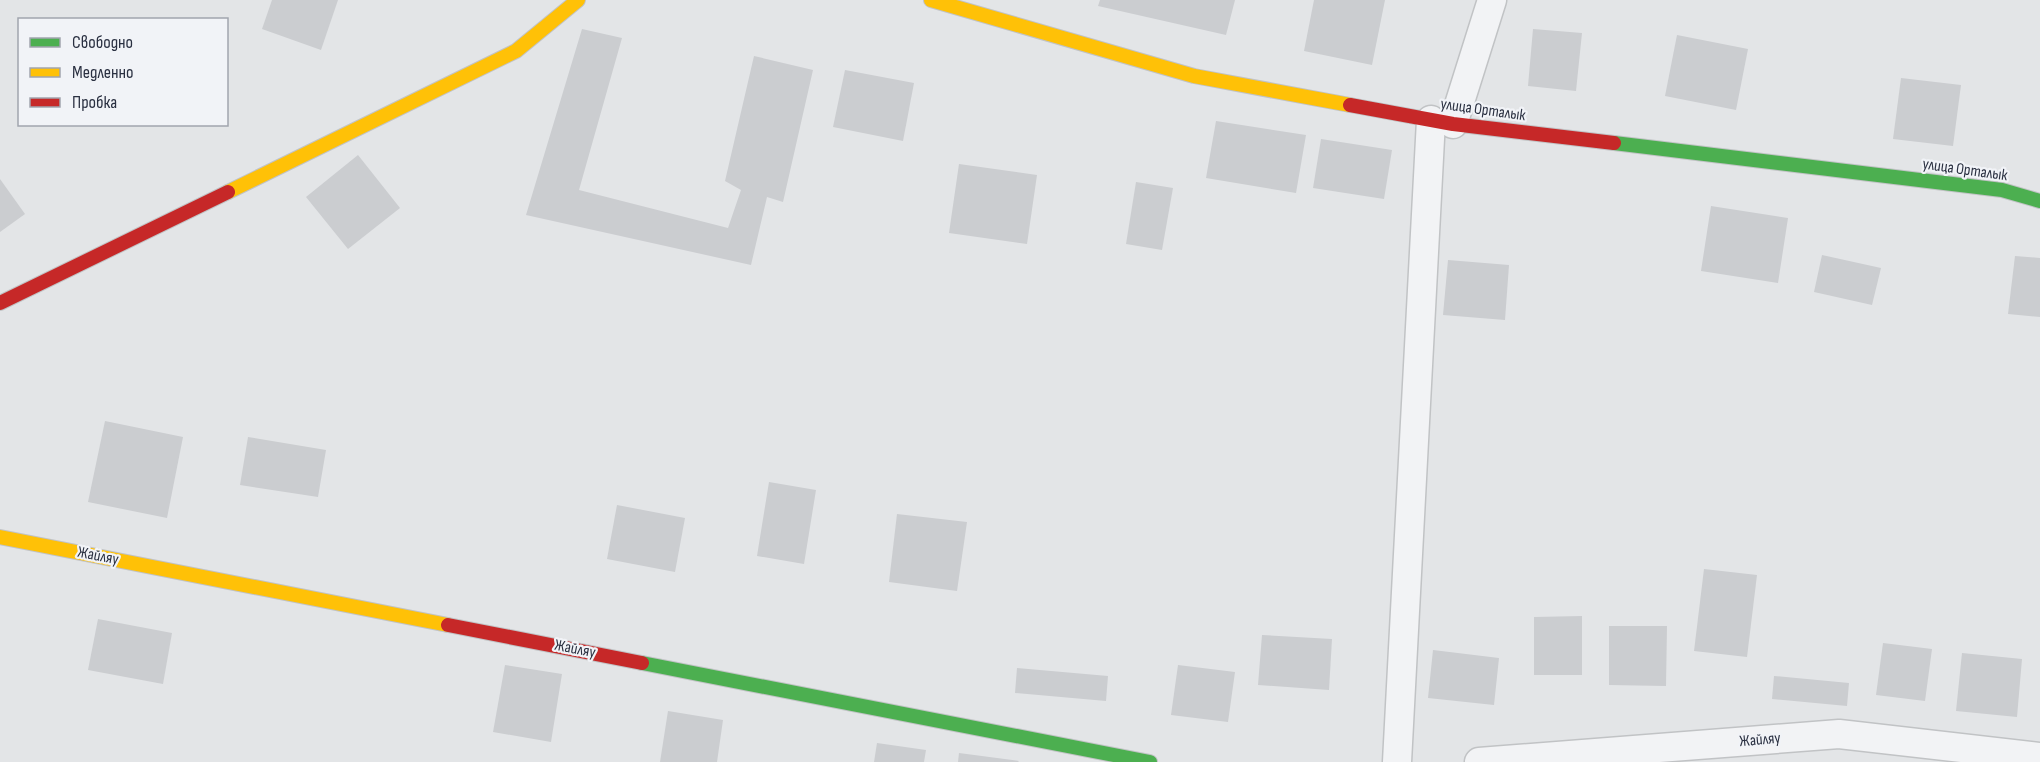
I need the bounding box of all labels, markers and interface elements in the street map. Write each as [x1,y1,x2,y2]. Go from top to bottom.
legend [18,18,228,126]
text: Свободно [72,32,133,53]
text: Медленно [72,62,134,83]
text: Пробка [72,92,117,113]
street label: улица Орталык [1439,95,1528,125]
street label: улица Орталык [1921,155,2010,185]
street label: Жайляу [76,543,120,569]
street label: Жайляу [553,636,597,662]
street label: Жайляу [1739,729,1781,751]

